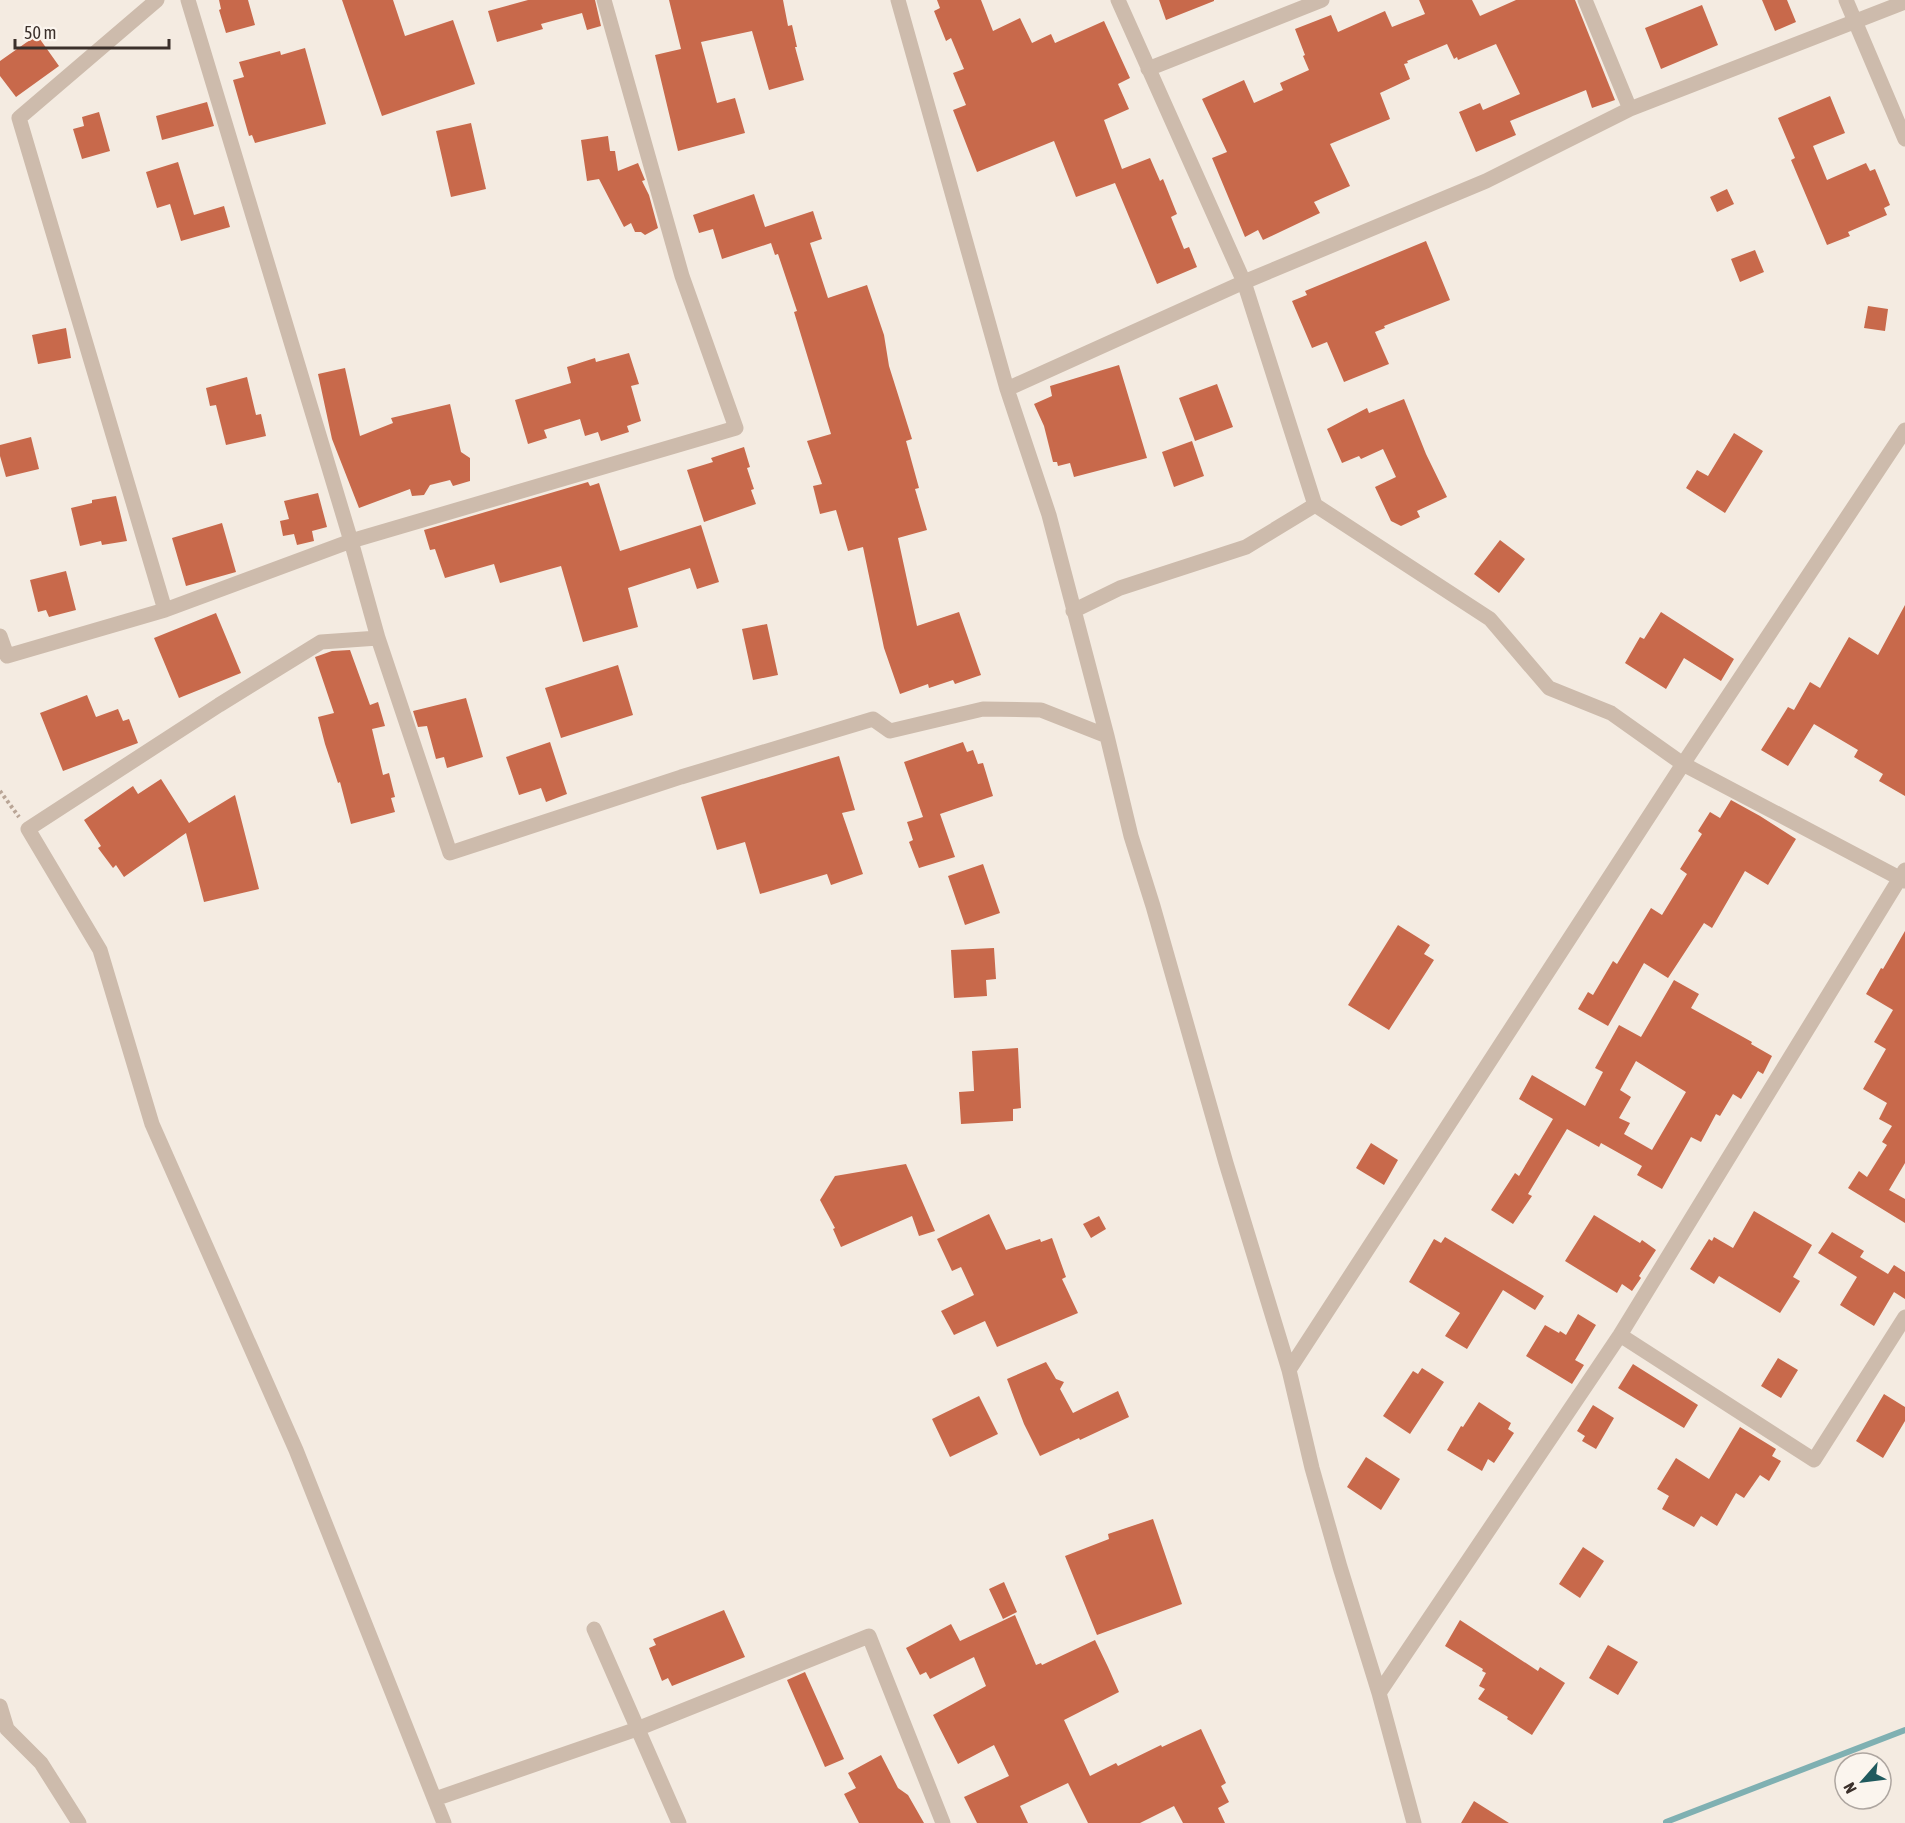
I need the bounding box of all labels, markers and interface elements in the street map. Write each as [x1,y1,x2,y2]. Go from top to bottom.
scale bar [15,12,170,50]
text: 50 m [24,22,56,43]
north arrow [1833,1751,1893,1811]
text: N [1840,1780,1860,1796]

